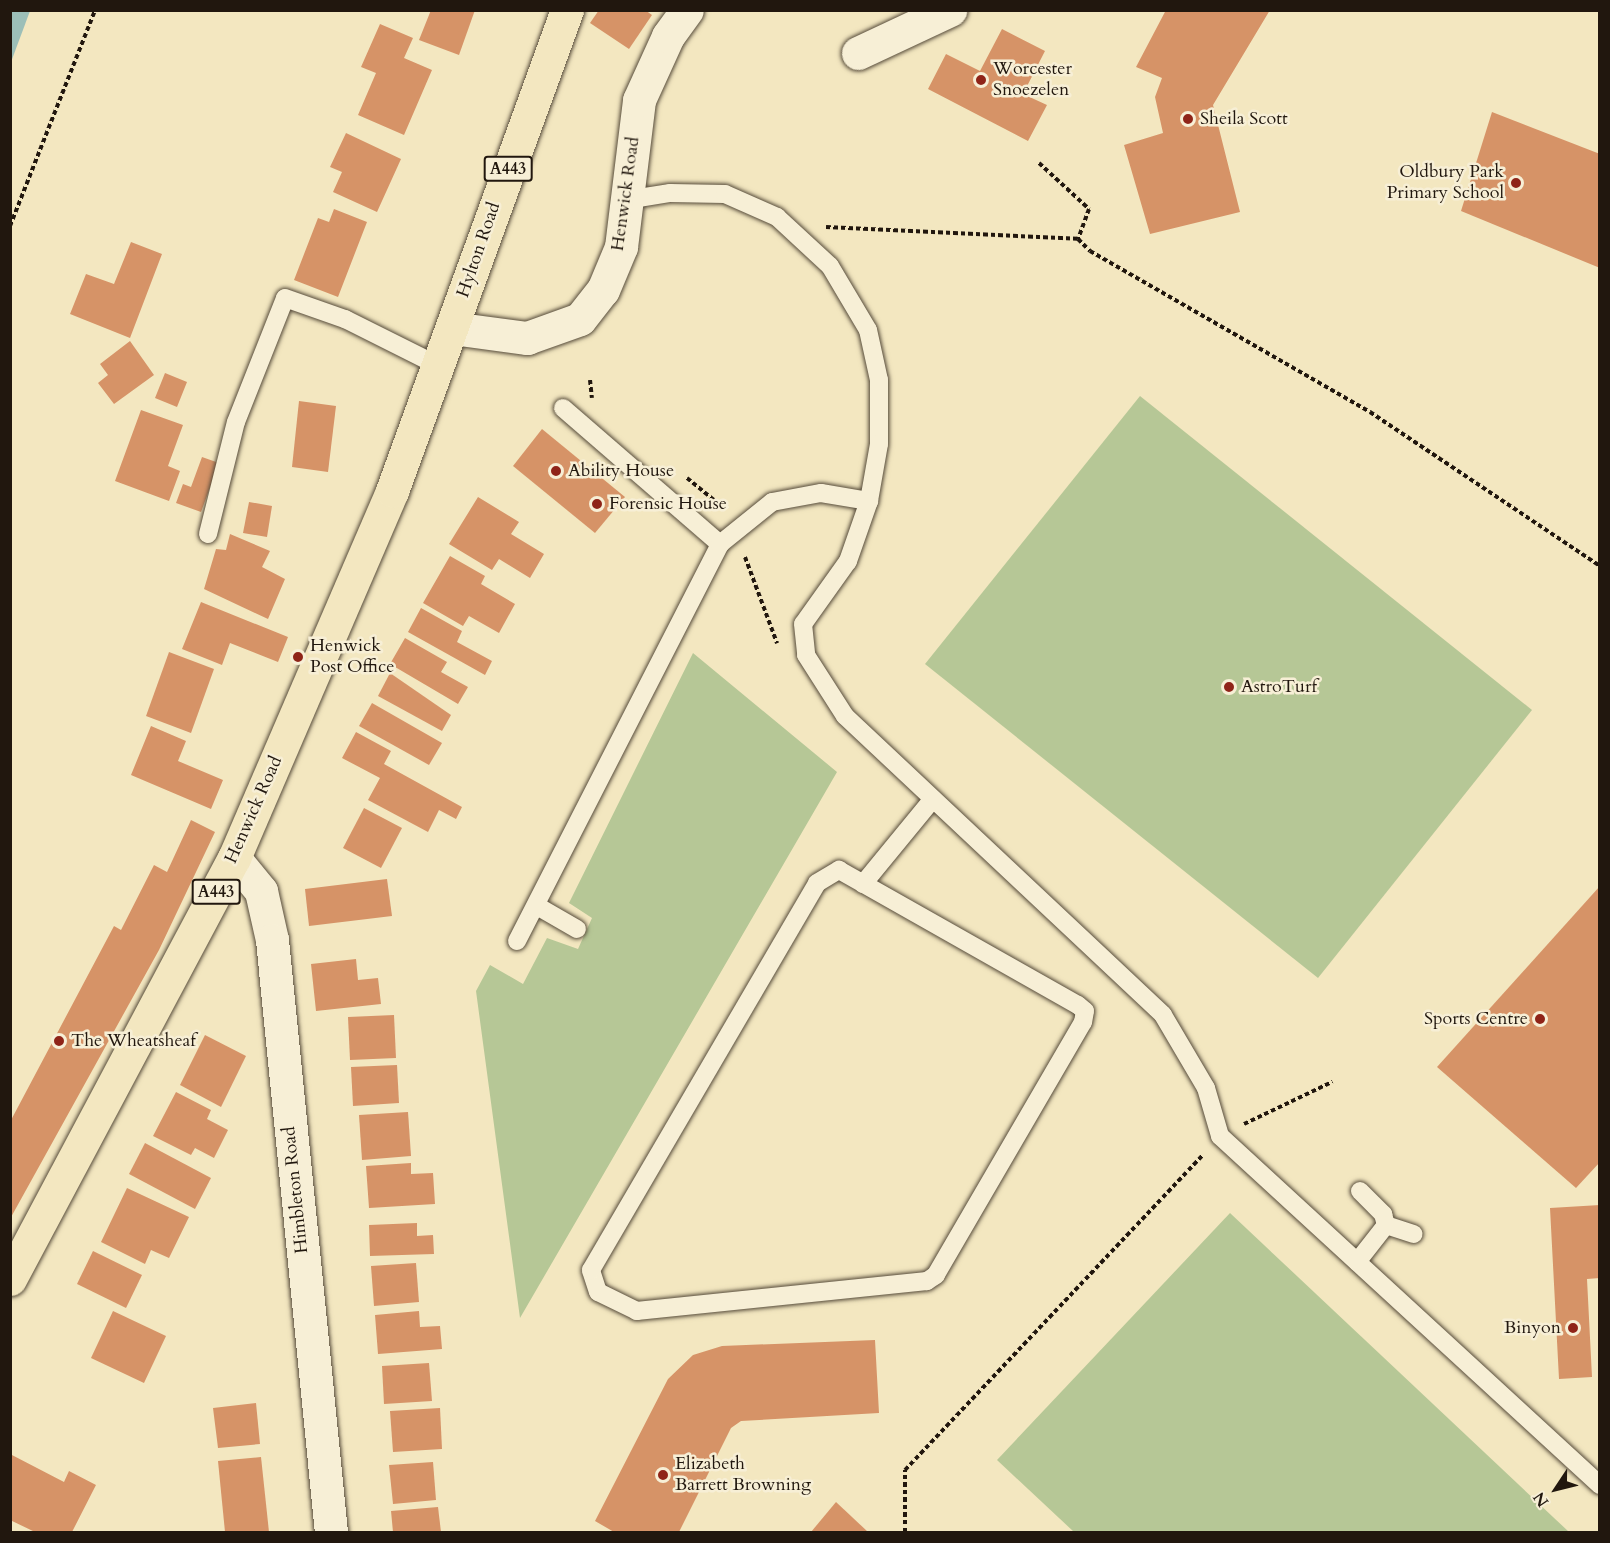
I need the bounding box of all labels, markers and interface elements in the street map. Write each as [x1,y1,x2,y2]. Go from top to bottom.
place label: Worcester Snoezelen [993,59,1072,101]
marker: Worcester Snoezelen [974,73,988,87]
place label: Sheila Scott [1200,108,1288,130]
marker: Sheila Scott [1181,112,1195,126]
street label: Henwick Road [607,135,645,253]
road number: A443 [482,156,534,182]
place label: Oldbury Park Primary School [1387,162,1504,204]
marker: Oldbury Park Primary School [1509,176,1523,190]
street label: Hylton Road [453,200,505,300]
place label: Ability House [568,460,674,482]
marker: Ability House [549,464,563,478]
place label: Forensic House [609,493,727,515]
marker: Forensic House [590,497,604,511]
place label: Henwick Post Office [310,636,394,678]
marker: Henwick Post Office [291,650,305,664]
place label: AstroTurf [1241,676,1317,698]
marker: AstroTurf [1222,680,1236,694]
street label: Henwick Road [221,753,287,867]
road number: A443 [190,879,242,905]
place label: Sports Centre [1424,1008,1528,1030]
marker: Sports Centre [1533,1012,1547,1026]
place label: The Wheatsheaf [71,1030,196,1052]
marker: The Wheatsheaf [52,1034,66,1048]
street label: Himbleton Road [279,1125,313,1255]
place label: Binyon [1504,1317,1561,1339]
marker: Binyon [1566,1321,1580,1335]
place label: Elizabeth Barrett Browning [675,1454,811,1496]
north arrow [1526,1459,1586,1519]
marker: Elizabeth Barrett Browning [656,1468,670,1482]
text: N [1528,1487,1554,1511]

